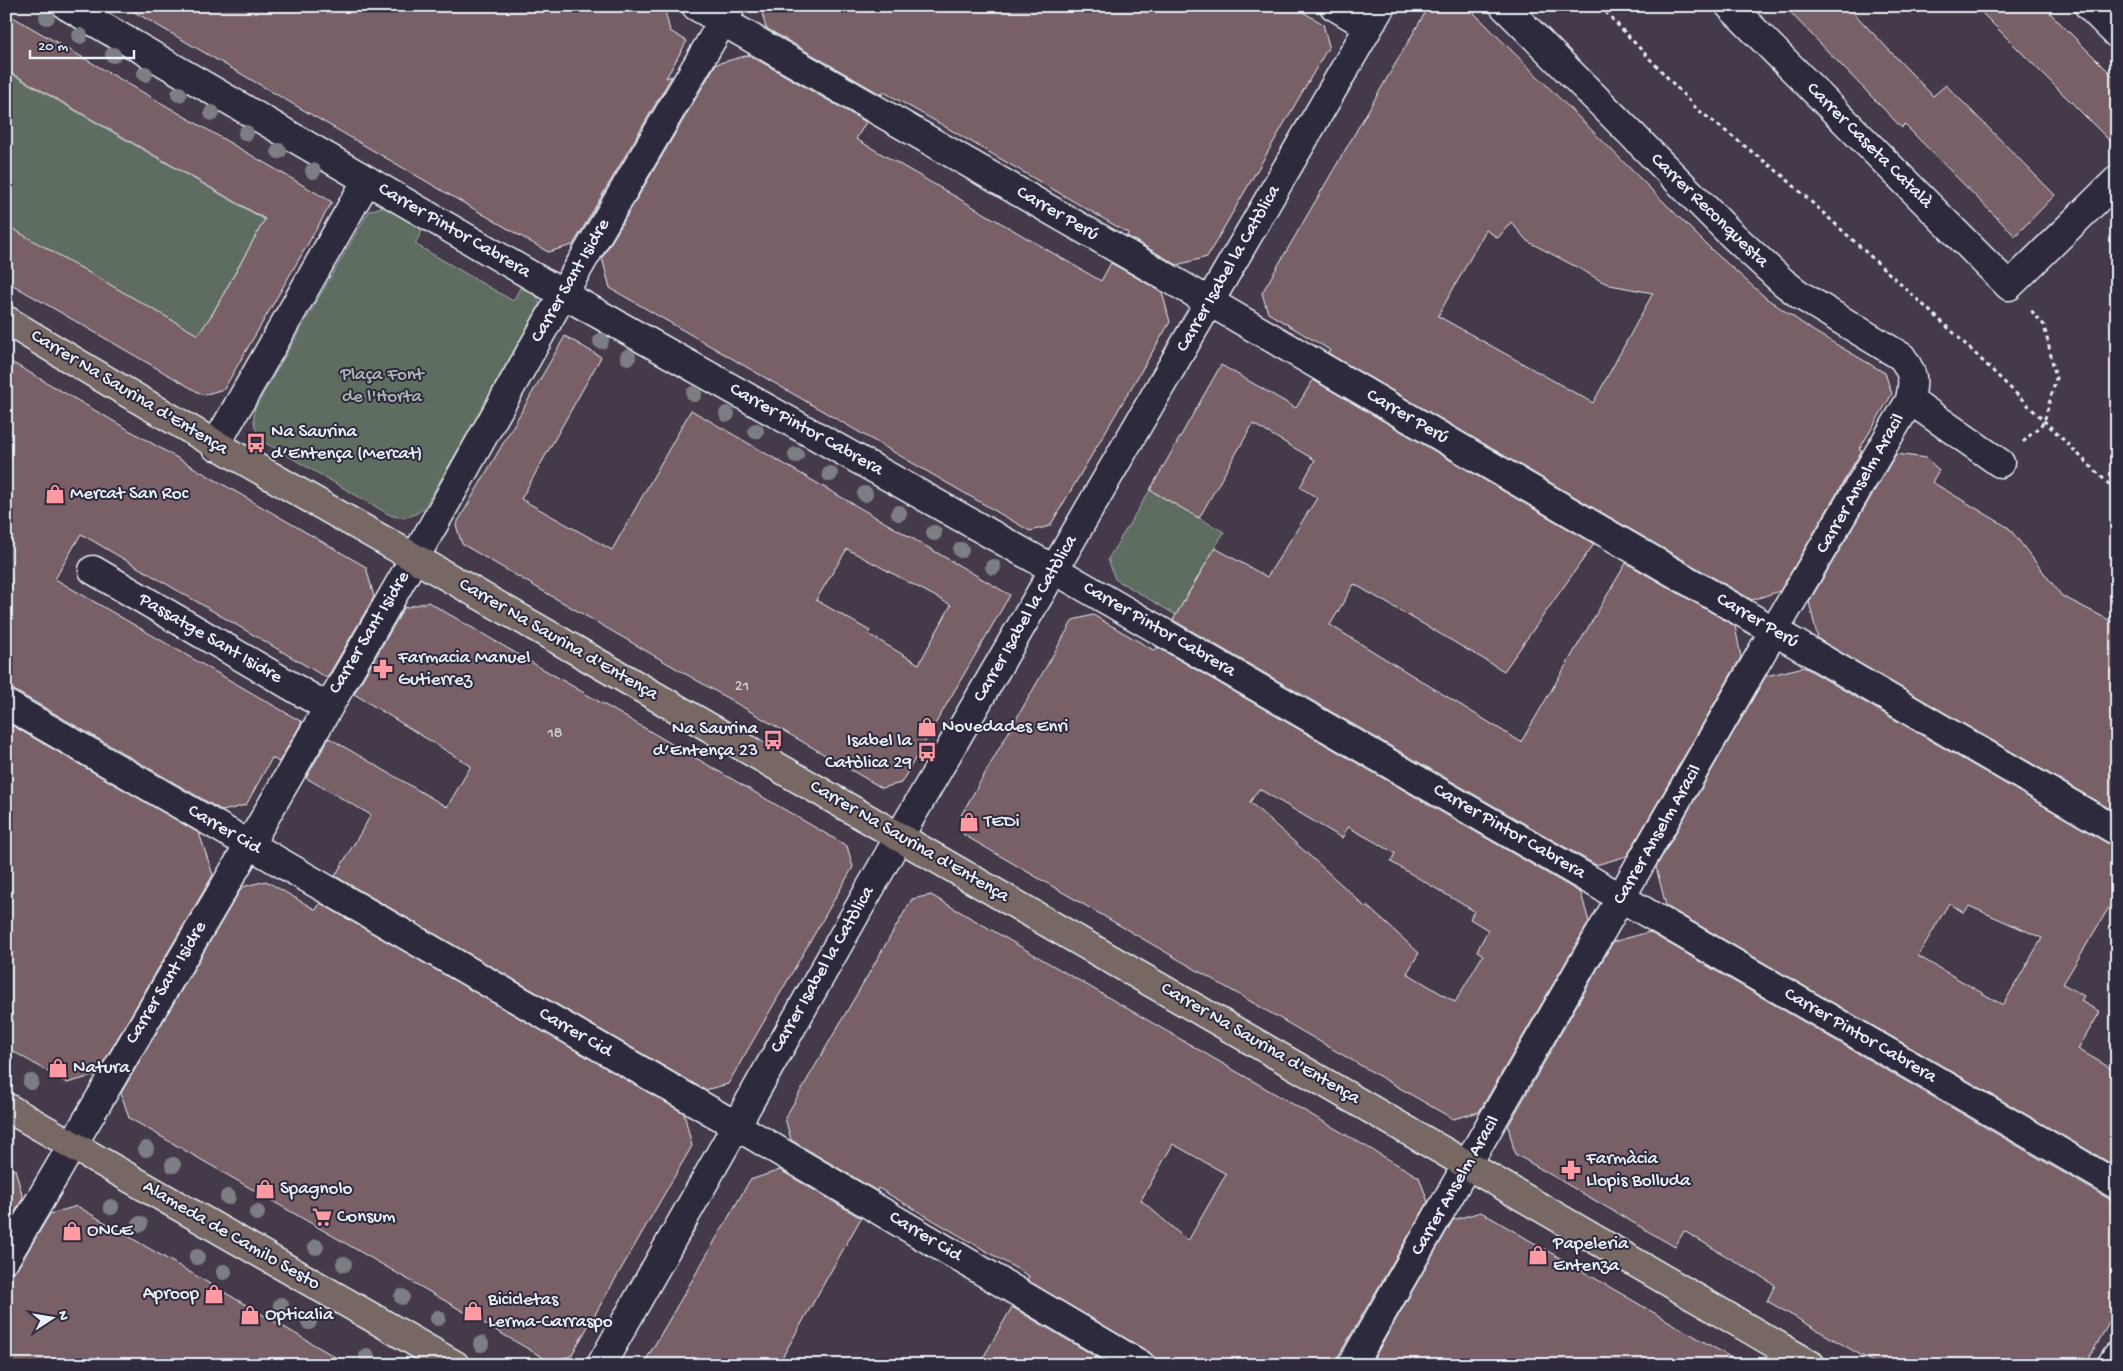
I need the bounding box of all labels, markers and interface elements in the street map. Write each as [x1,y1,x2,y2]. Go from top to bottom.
scale bar [30,28,134,60]
text: 20 m [38,38,68,56]
street label: Carrer Caseta Català [1801,78,1938,215]
street label: Carrer Reconquesta [1645,149,1774,274]
street label: Carrer Pintor Cabrera [374,178,536,285]
street label: Carrer Isabel la Catòlica [1172,180,1287,357]
street label: Carrer Perú [1012,181,1102,247]
street label: Carrer Sant Isidre [526,215,616,347]
street label: Carrer Na Saurina d'Entença [26,325,233,462]
park label: Plaça Font de l'Horta [339,364,426,409]
street label: Carrer Pintor Cabrera [725,378,888,483]
street label: Carrer Perú [1362,384,1452,450]
street label: Carrer Anselm Aracil [1812,410,1910,558]
place label: Na Saurina d’Entença (Mercat) [271,421,422,466]
bus stop icon: Na Saurina d’Entença (Mercat) [245,432,267,454]
shop icon: Mercat San Roc [44,483,66,505]
place label: Mercat San Roc [70,483,189,506]
street label: Carrer Isabel la Catòlica [969,530,1084,707]
street label: Carrer Sant Isidre [324,567,416,699]
street label: Carrer Na Saurina d'Entença [454,573,663,707]
street label: Carrer Pintor Cabrera [1079,577,1241,684]
street label: Passatge Sant Isidre [133,588,286,690]
street label: Carrer Perú [1712,588,1802,654]
place label: Farmacia Manuel Gutierrez [397,647,530,692]
pharmacy icon: Farmacia Manuel Gutierrez [372,658,394,680]
house number: 21 [735,678,749,697]
shop icon: Novedades Enri [916,716,938,738]
place label: Novedades Enri [942,716,1068,739]
place label: Na Saurina d’Entença 23 [653,718,759,763]
house number: 18 [546,725,563,744]
bus stop icon: Na Saurina d’Entença 23 [762,729,784,751]
place label: Isabel la Catòlica 29 [825,730,913,775]
bus stop icon: Isabel la Catòlica 29 [916,741,938,763]
street label: Carrer Anselm Aracil [1609,761,1707,909]
street label: Carrer Na Saurina d'Entença [805,775,1014,909]
street label: Carrer Pintor Cabrera [1429,779,1591,886]
street label: Carrer Cid [183,800,266,861]
shop icon: TEDi [958,811,980,833]
place label: TEDi [983,811,1020,834]
street label: Carrer Isabel la Catòlica [766,881,881,1058]
street label: Carrer Sant Isidre [121,917,213,1049]
street label: Carrer Na Saurina d'Entença [1156,977,1365,1111]
street label: Carrer Pintor Cabrera [1780,983,1942,1090]
street label: Carrer Cid [534,1003,617,1064]
shop icon: Natura [47,1057,69,1079]
place label: Natura [73,1057,131,1080]
street label: Carrer Anselm Aracil [1407,1112,1505,1260]
place label: Farmàcia Llopis Bolluda [1585,1148,1692,1193]
pharmacy icon: Farmàcia Llopis Bolluda [1560,1159,1582,1181]
street label: Alameda de Camilo Sesto [138,1176,324,1296]
shop icon: Spagnolo [254,1178,276,1200]
place label: Spagnolo [280,1178,353,1201]
supermarket icon: Consum [311,1206,333,1228]
place label: Consum [337,1206,396,1229]
street label: Carrer Cid [884,1206,967,1269]
shop icon: ONCE [61,1220,83,1242]
place label: ONCE [87,1220,134,1243]
place label: Papeleria Entenza [1552,1233,1630,1278]
shop icon: Papeleria Entenza [1527,1244,1549,1266]
place label: Aproop [143,1283,200,1306]
shop icon: Aproop [203,1283,225,1305]
place label: Bicicletas Lerma-Carraspo [487,1289,613,1334]
north arrow [28,1294,78,1344]
shop icon: Bicicletas Lerma-Carraspo [462,1300,484,1322]
shop icon: Opticalia [239,1304,261,1326]
place label: Opticalia [265,1304,335,1327]
text: N [53,1310,72,1322]

